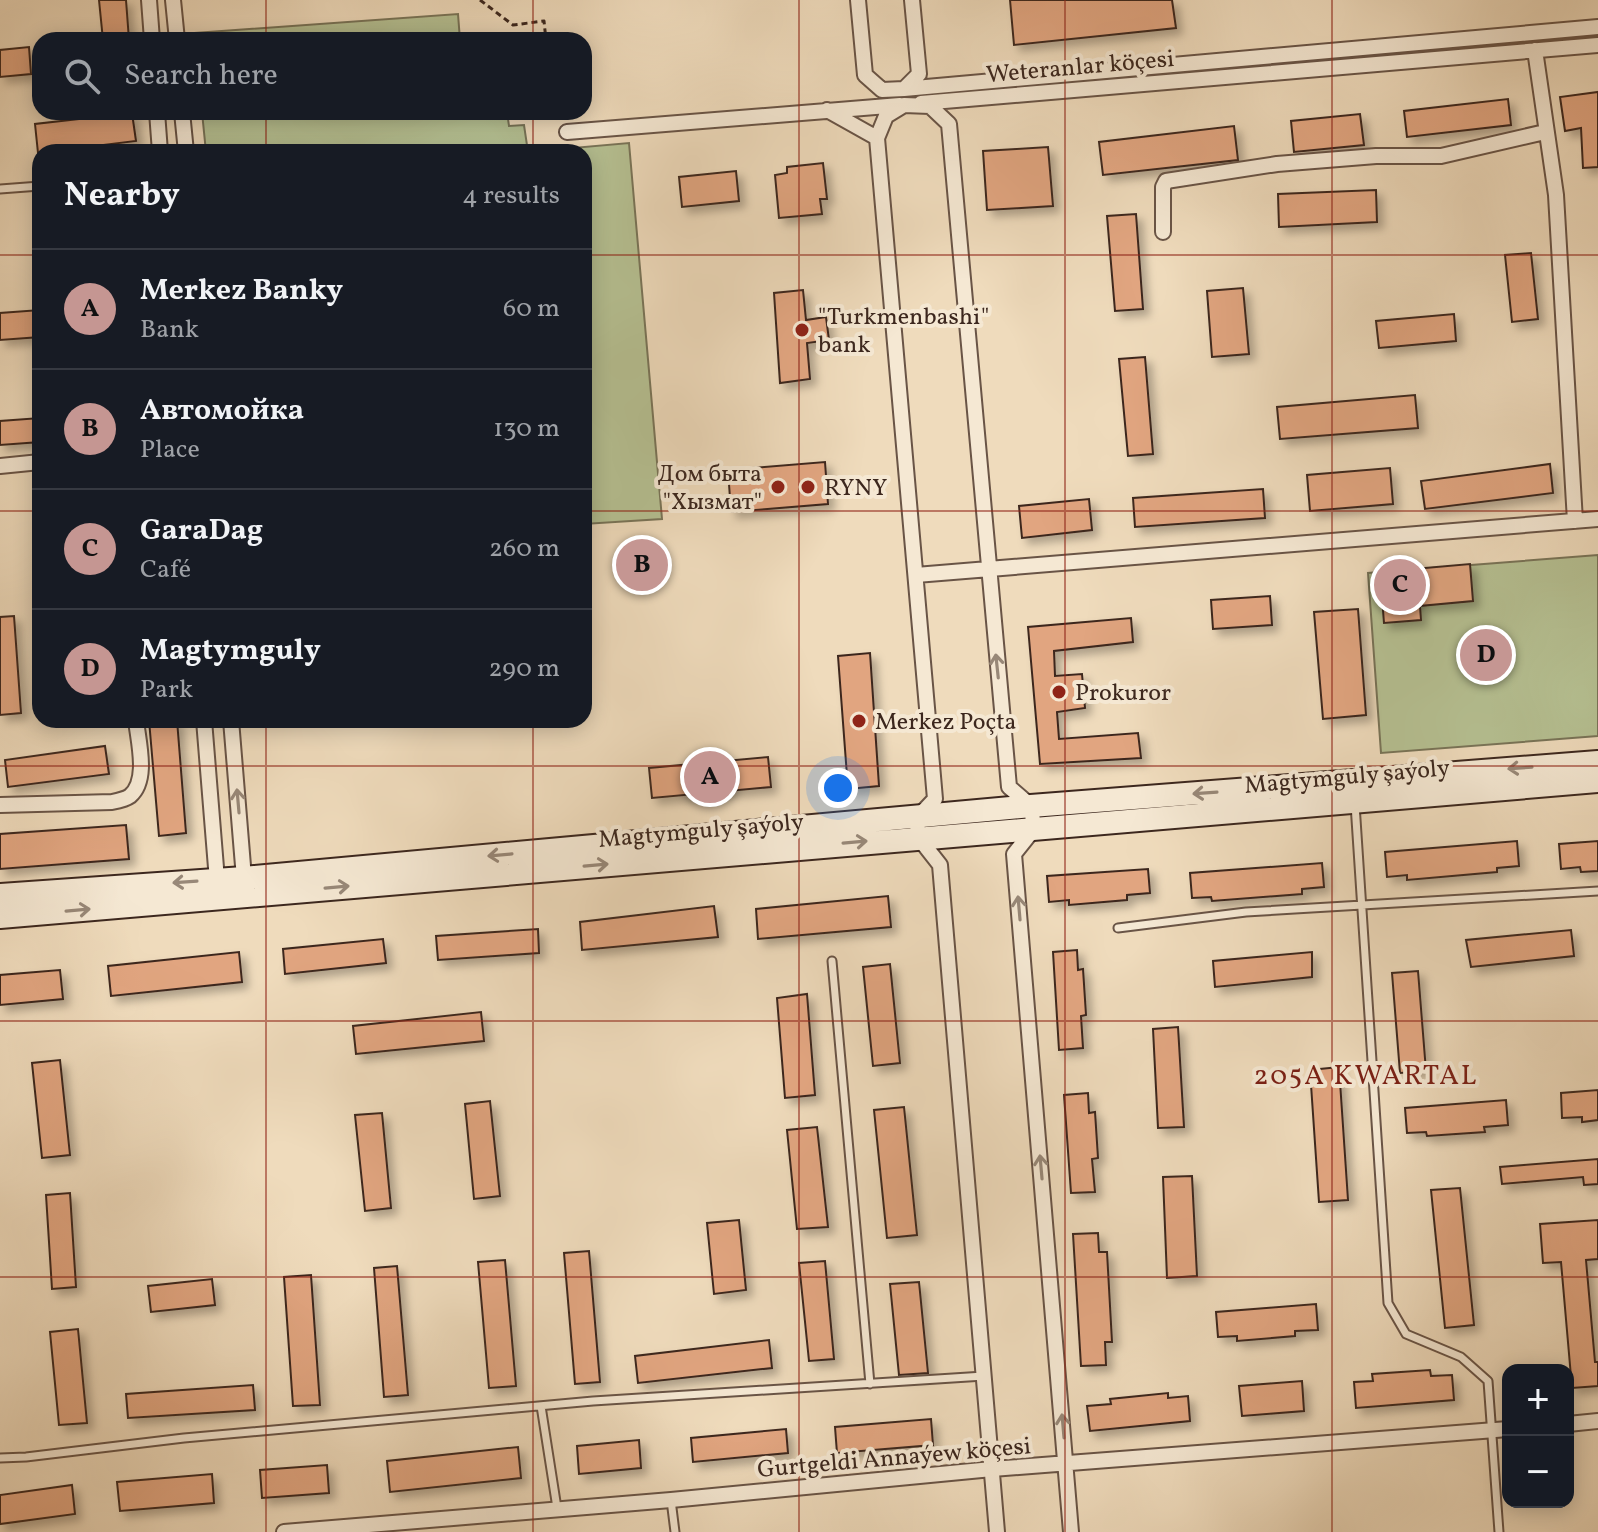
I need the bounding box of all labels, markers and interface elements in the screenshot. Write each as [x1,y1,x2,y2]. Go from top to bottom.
search box [32,32,592,120]
street label: Weteranlar köçesi [985,43,1176,93]
icon: search [60,54,104,98]
text: Search here [124,55,278,97]
text: Nearby [64,173,180,220]
text: 4 results [462,178,560,214]
text: Merkez Banky [140,270,343,312]
text: A [81,291,99,327]
text: 60 m [503,291,560,327]
place label: "Turkmenbashi" bank [818,301,989,363]
text: Bank [140,312,199,348]
marker: "Turkmenbashi" bank [793,321,811,339]
text: Автомойка [140,390,304,432]
text: B [81,411,99,447]
text: 130 m [493,411,560,447]
text: Place [140,432,200,468]
place label: Дом быта "Хызмат" [657,458,762,520]
place label: RYNY [824,472,887,506]
marker: Дом быта "Хызмат" [769,478,787,496]
marker: RYNY [799,478,817,496]
text: GaraDag [140,510,263,552]
text: C [82,531,98,567]
text: 260 m [489,531,560,567]
pin: B [616,535,668,595]
text: Café [140,552,191,588]
pin: C [1374,555,1426,615]
pin: D [1460,625,1512,685]
text: Magtymguly [140,630,321,672]
text: D [80,651,100,687]
text: 290 m [488,651,560,687]
one-way arrow [989,653,1004,680]
text: Park [140,672,193,708]
place label: Prokuror [1075,677,1171,711]
marker: Prokuror [1050,683,1068,701]
place label: Merkez Poçta [875,706,1017,740]
marker: Merkez Poçta [850,712,868,730]
pin: A [684,747,736,807]
street label: Magtymguly şaýoly [1243,752,1451,804]
one-way arrow [1507,761,1534,776]
your location [818,768,858,808]
one-way arrow [1192,786,1219,801]
one-way arrow [230,788,245,815]
street label: Magtymguly şaýoly [597,806,805,858]
one-way arrow [841,835,868,850]
one-way arrow [487,848,514,863]
one-way arrow [582,857,609,872]
one-way arrow [172,875,199,890]
one-way arrow [323,880,350,895]
one-way arrow [1011,895,1026,922]
one-way arrow [64,902,91,917]
district label: 205A KWARTAL [1253,1057,1479,1096]
one-way arrow [1033,1154,1048,1181]
map controls [1502,1364,1574,1508]
button: + [1502,1364,1574,1436]
one-way arrow [1055,1413,1070,1440]
street label: Gurtgeldi Annaýew köçesi [756,1430,1032,1488]
button: − [1502,1436,1574,1508]

